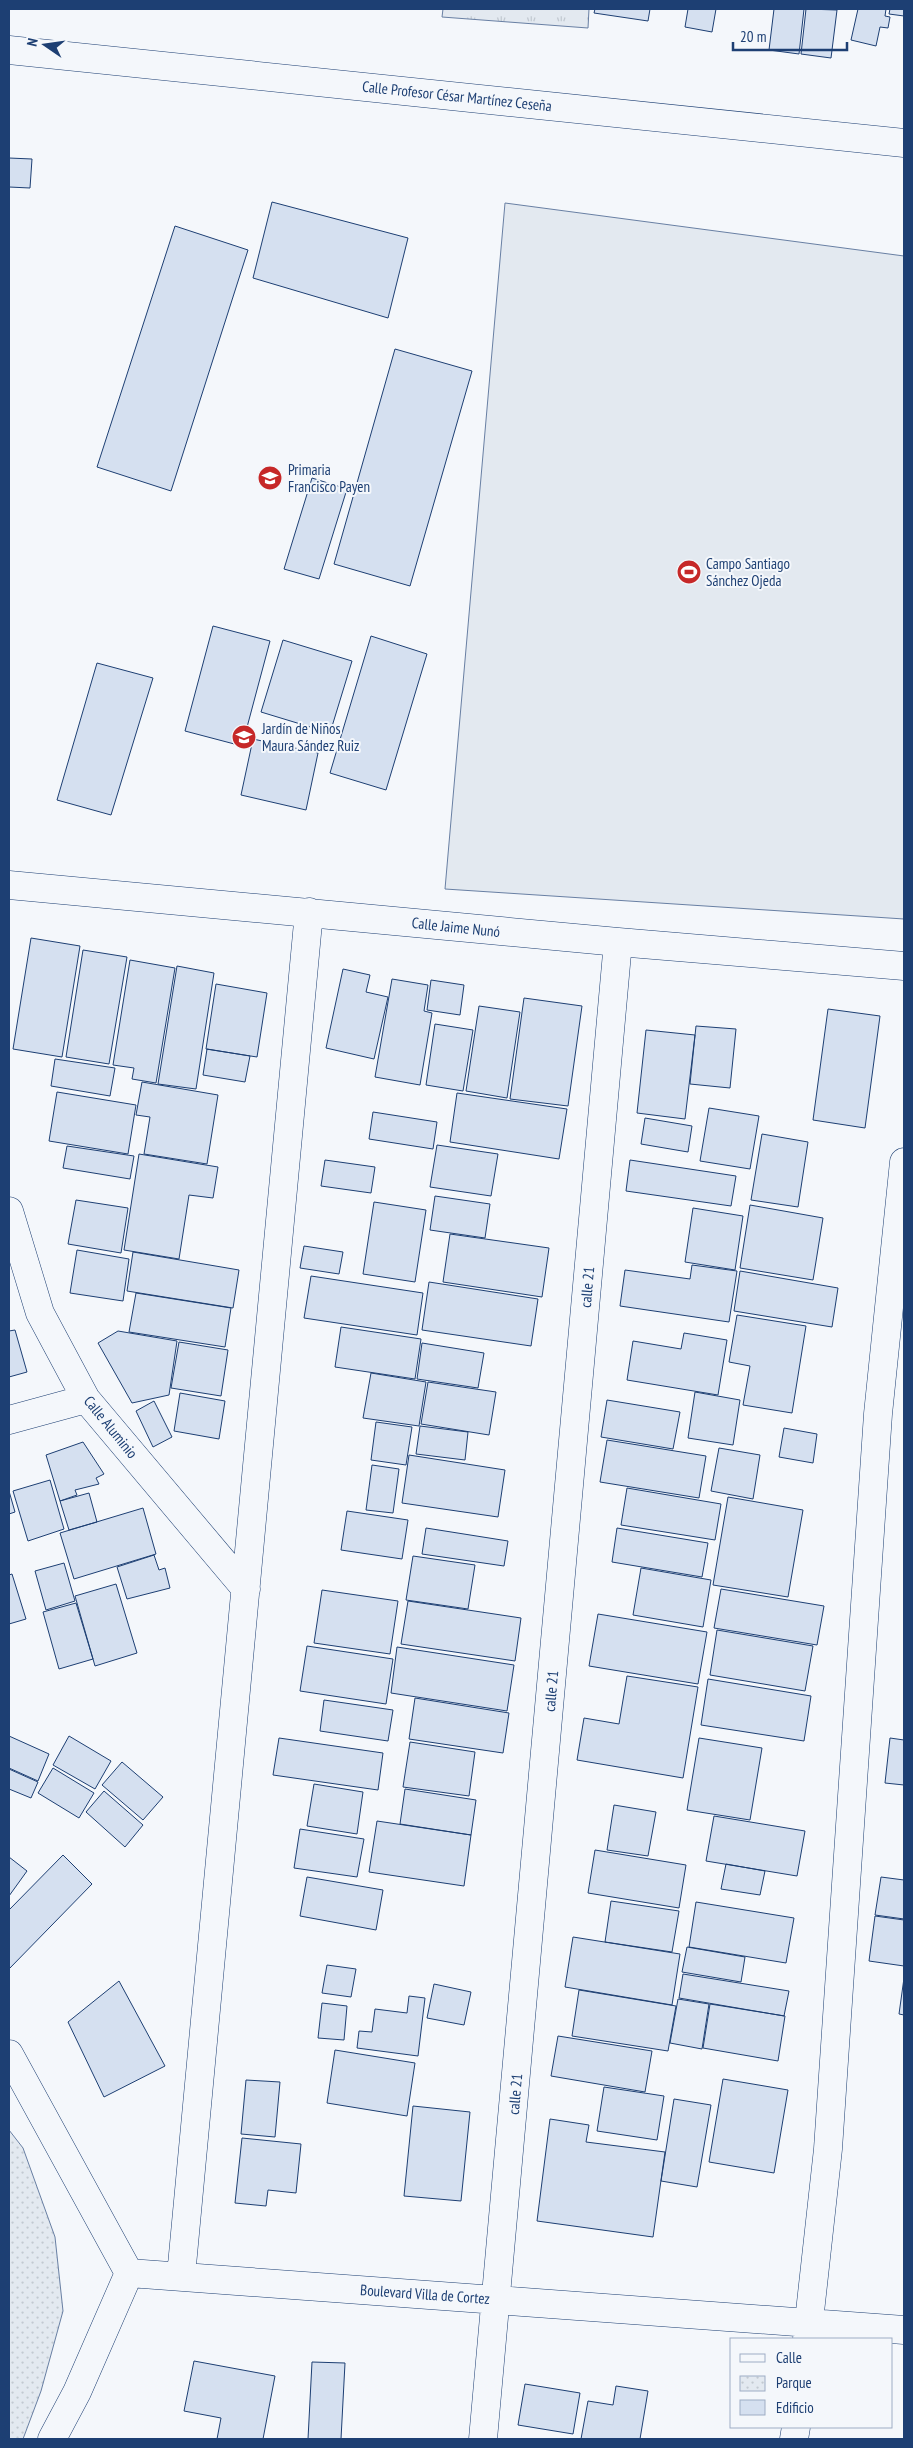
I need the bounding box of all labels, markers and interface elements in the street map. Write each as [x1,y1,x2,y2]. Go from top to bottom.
north arrow [20,20,70,70]
scale bar [733,20,847,52]
text: 20 m [740,27,766,46]
text: N [23,36,42,48]
street label: Calle Profesor César Martínez Ceseña [361,77,553,115]
place label: Primaria Francisco Payen [288,460,370,496]
school or university icon: Primaria Francisco Payen [257,465,283,491]
place label: Campo Santiago Sánchez Ojeda [706,554,790,590]
sports icon: Campo Santiago Sánchez Ojeda [676,559,702,585]
place label: Jardín de Niños Maura Sández Ruiz [261,719,360,755]
school or university icon: Jardín de Niños Maura Sández Ruiz [231,724,257,750]
street label: Calle Jaime Nunó [411,913,501,941]
street label: calle 21 [576,1266,598,1308]
street label: Calle Aluminio [80,1392,142,1462]
street label: calle 21 [540,1670,562,1712]
street label: calle 21 [504,2073,526,2115]
street label: Boulevard Villa de Cortez [360,2280,490,2308]
legend [730,2338,893,2428]
text: Calle [776,2348,802,2367]
text: Parque [776,2373,812,2392]
text: Edificio [776,2398,814,2417]

